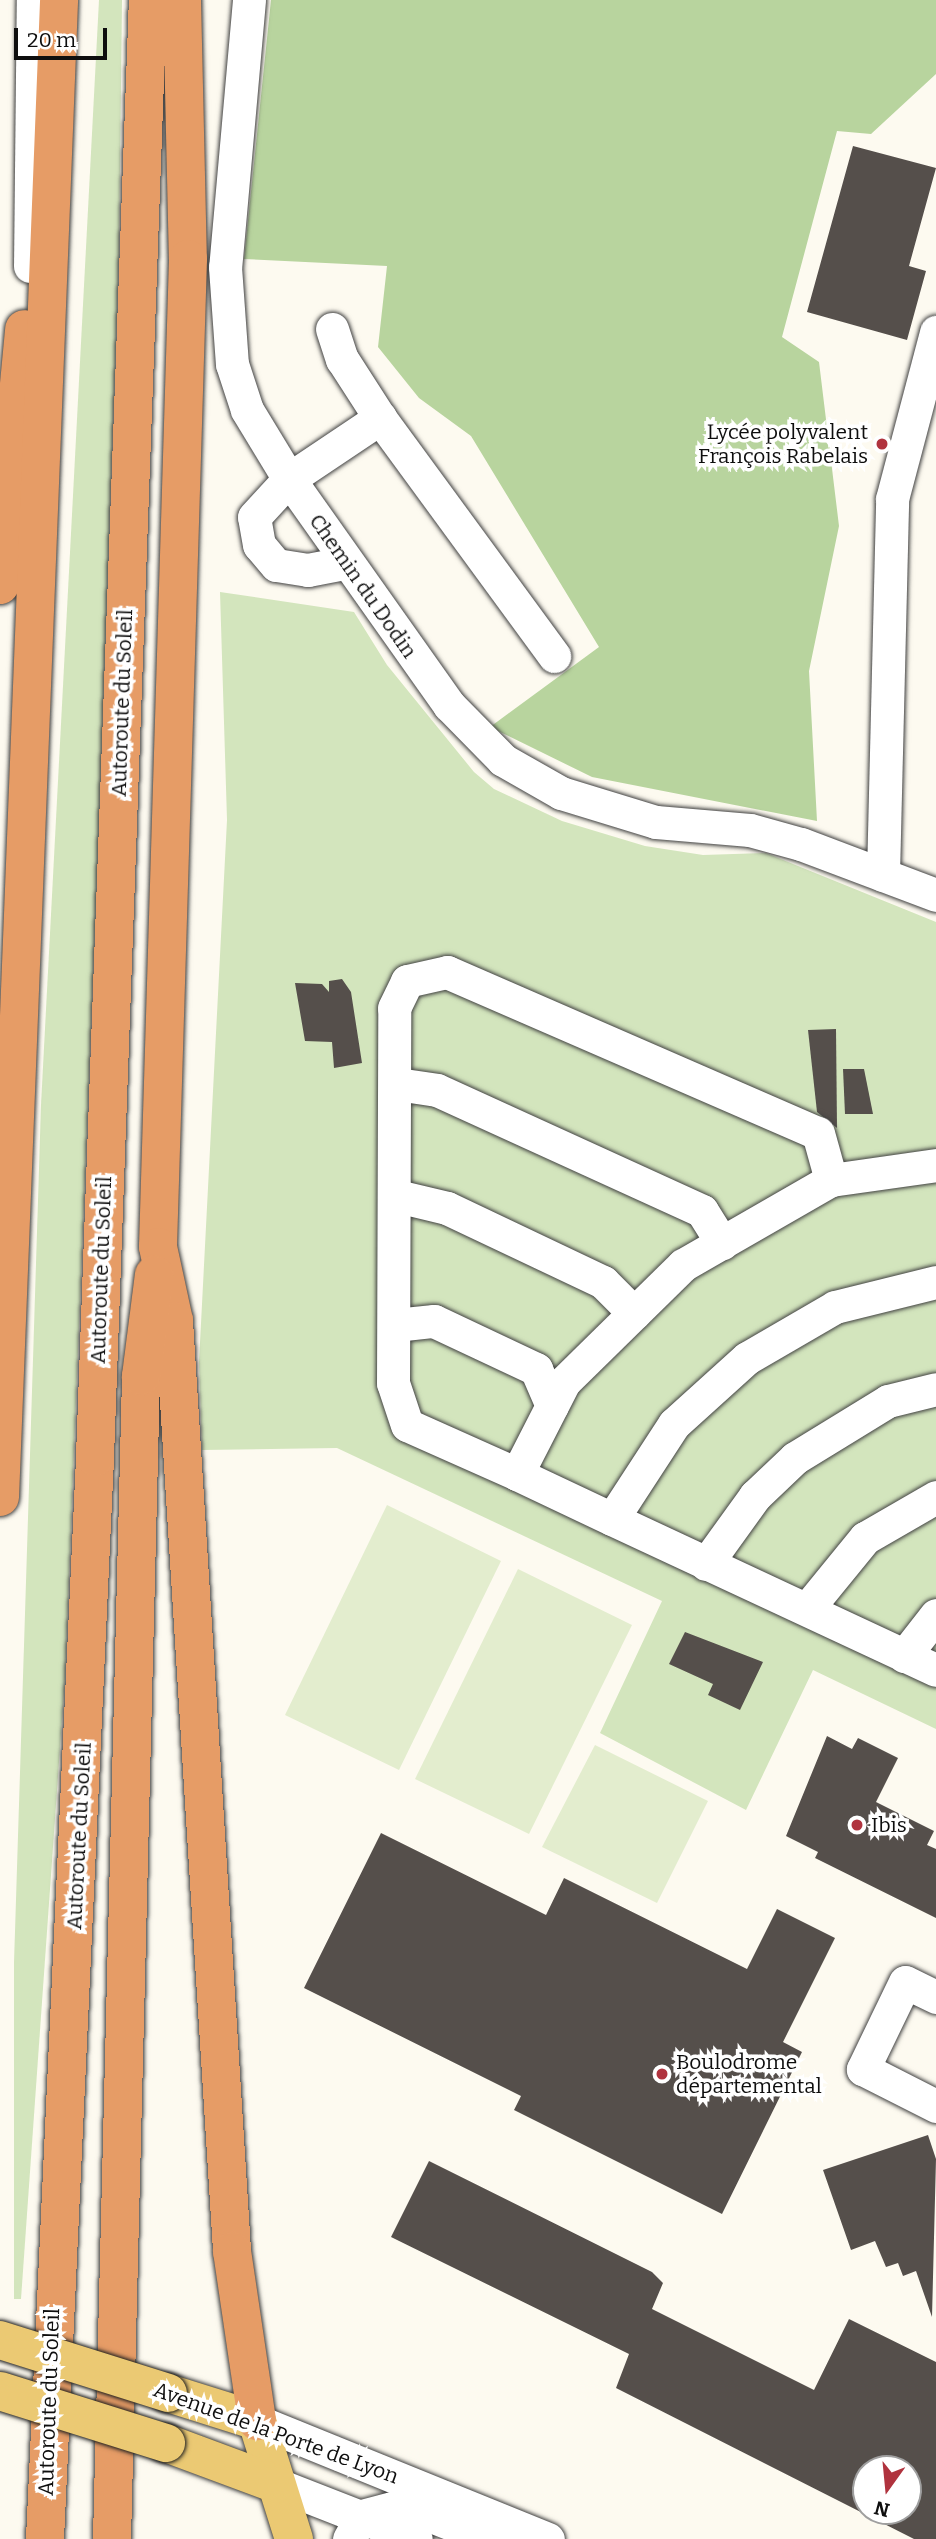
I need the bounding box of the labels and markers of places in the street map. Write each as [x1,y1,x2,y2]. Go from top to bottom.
place label: Lycée polyvalent François Rabelais [698,419,868,469]
marker: Lycée polyvalent François Rabelais [874,436,890,452]
place label: Ibis [871,1812,907,1838]
marker: Ibis [849,1817,865,1833]
place label: Boulodrome départemental [676,2049,822,2099]
marker: Boulodrome départemental [654,2066,670,2082]

